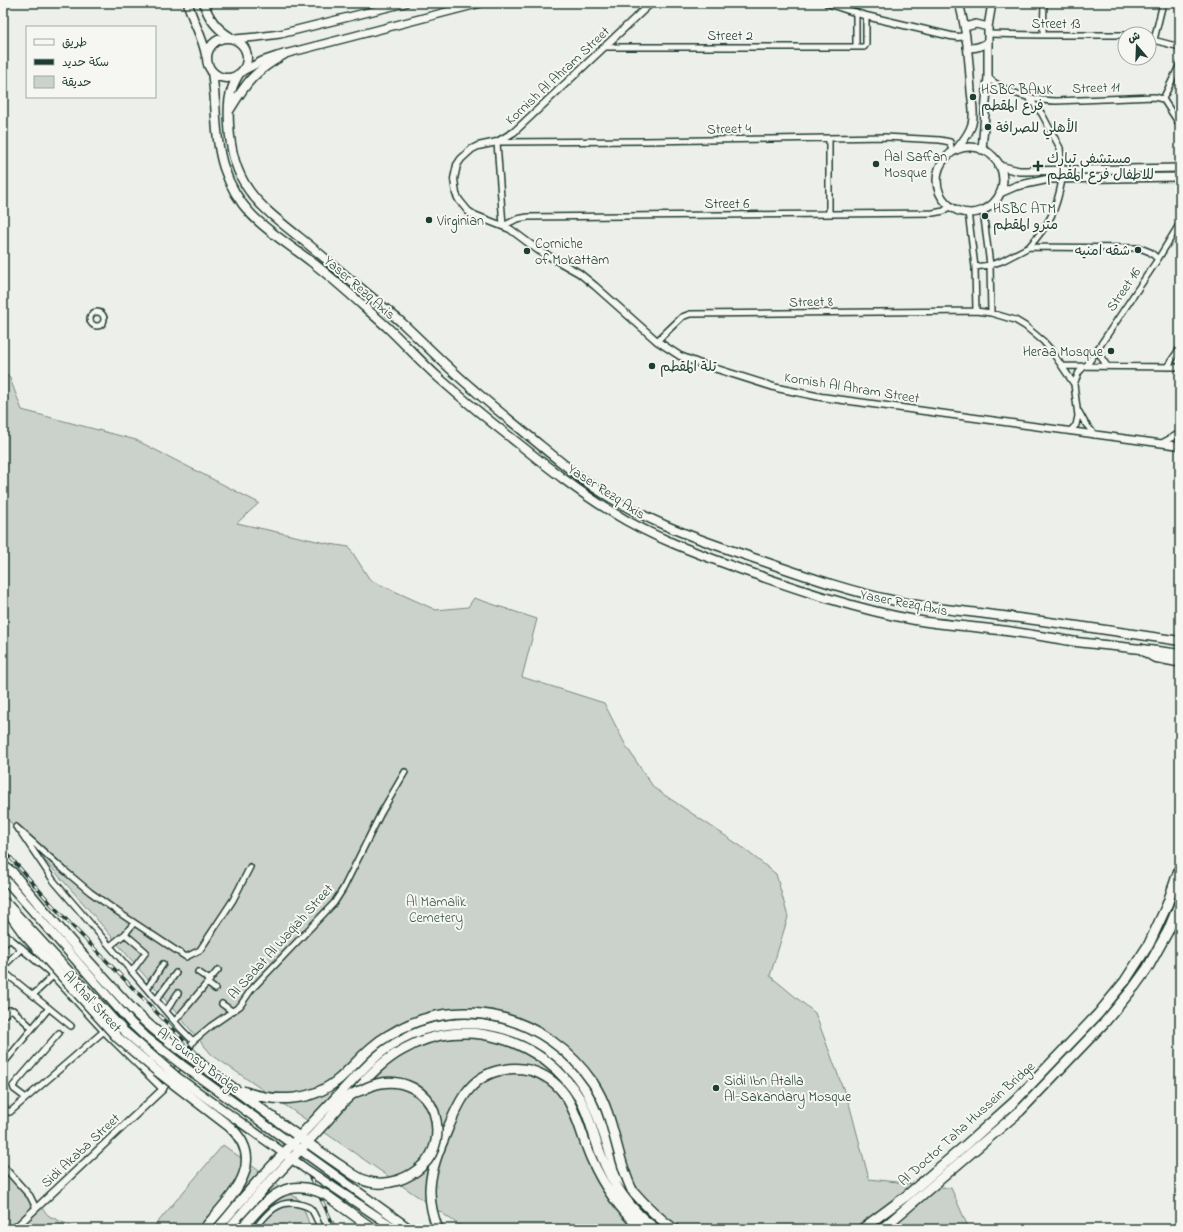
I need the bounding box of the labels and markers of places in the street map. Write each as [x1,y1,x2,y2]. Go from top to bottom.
place label: HSBC BANK فرع المقطم [981,80,1053,117]
marker: HSBC BANK فرع المقطم [968,92,978,102]
place label: الأهلي للصرافة [996,118,1078,140]
marker: الأهلي للصرافة [983,122,993,132]
place label: Aal Saffan Mosque [884,147,947,184]
place label: مستشفى تبارك للاطفال فرع المقطم [1047,149,1154,186]
marker: Aal Saffan Mosque [871,159,881,169]
marker: مستشفى تبارك للاطفال فرع المقطم [1032,160,1044,172]
place label: HSBC ATM مترو المقطم [993,199,1058,236]
place label: Virginian [436,211,484,233]
marker: HSBC ATM مترو المقطم [980,211,990,221]
marker: Virginian [424,215,434,225]
place label: Corniche of Mokattam [535,234,609,271]
place label: شقه امنيه [1075,241,1130,262]
marker: شقه امنيه [1133,245,1143,255]
marker: Corniche of Mokattam [522,246,532,256]
place label: Heraa Mosque [1023,342,1104,363]
marker: Heraa Mosque [1106,346,1116,356]
place label: تلة المقطم [660,357,717,378]
marker: تلة المقطم [647,361,657,371]
place label: Sidi Ibn Atalla Al-Sakandary Mosque [724,1071,852,1109]
marker: Sidi Ibn Atalla Al-Sakandary Mosque [711,1083,721,1093]

